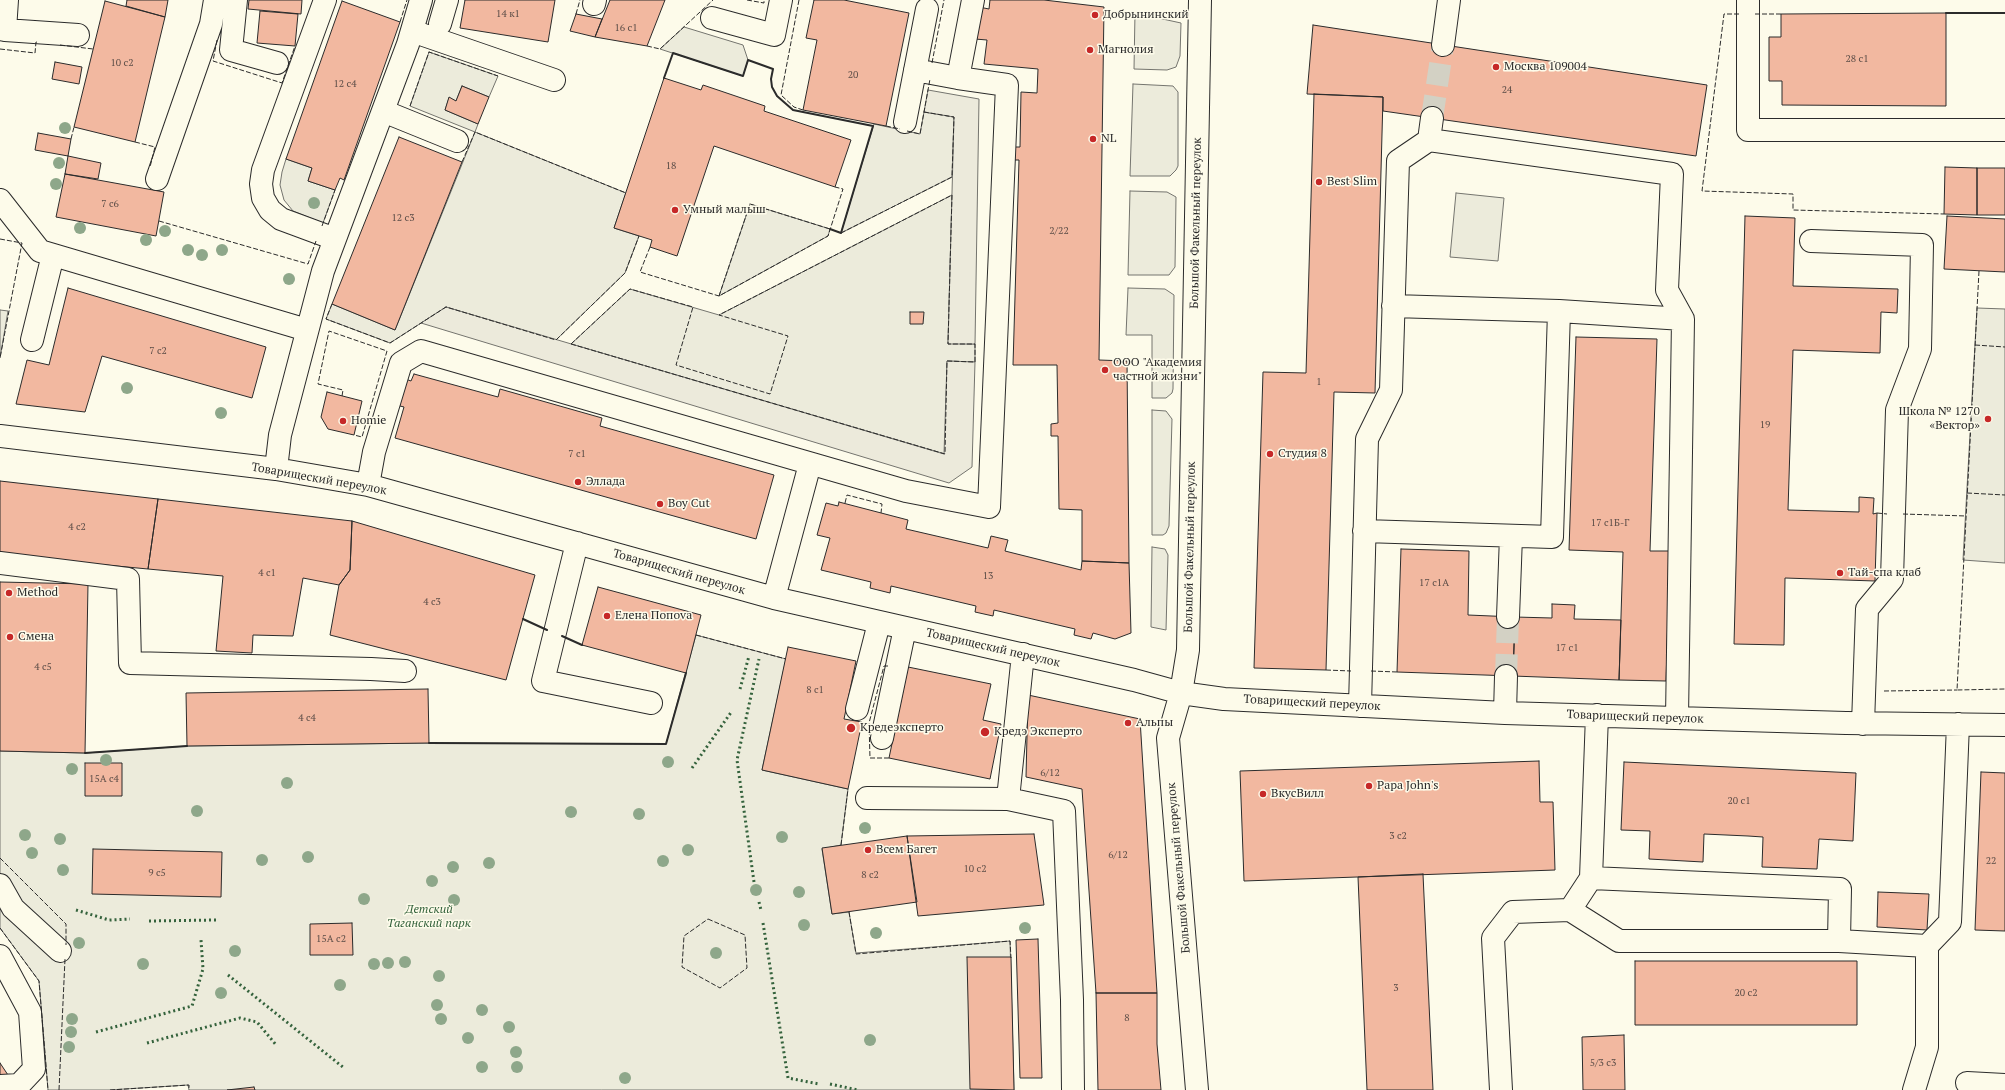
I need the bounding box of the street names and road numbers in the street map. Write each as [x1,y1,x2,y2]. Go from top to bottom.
street label: Большой Факельный переулок [1187,137,1205,309]
street label: Товарищеский переулок [250,460,388,498]
street label: Большой Факельный переулок [1181,461,1199,633]
street label: Товарищеский переулок [611,546,747,598]
street label: Товарищеский переулок [925,626,1061,670]
street label: Товарищеский переулок [1243,692,1381,714]
street label: Товарищеский переулок [1566,707,1704,727]
street label: Большой Факельный переулок [1164,782,1194,954]

